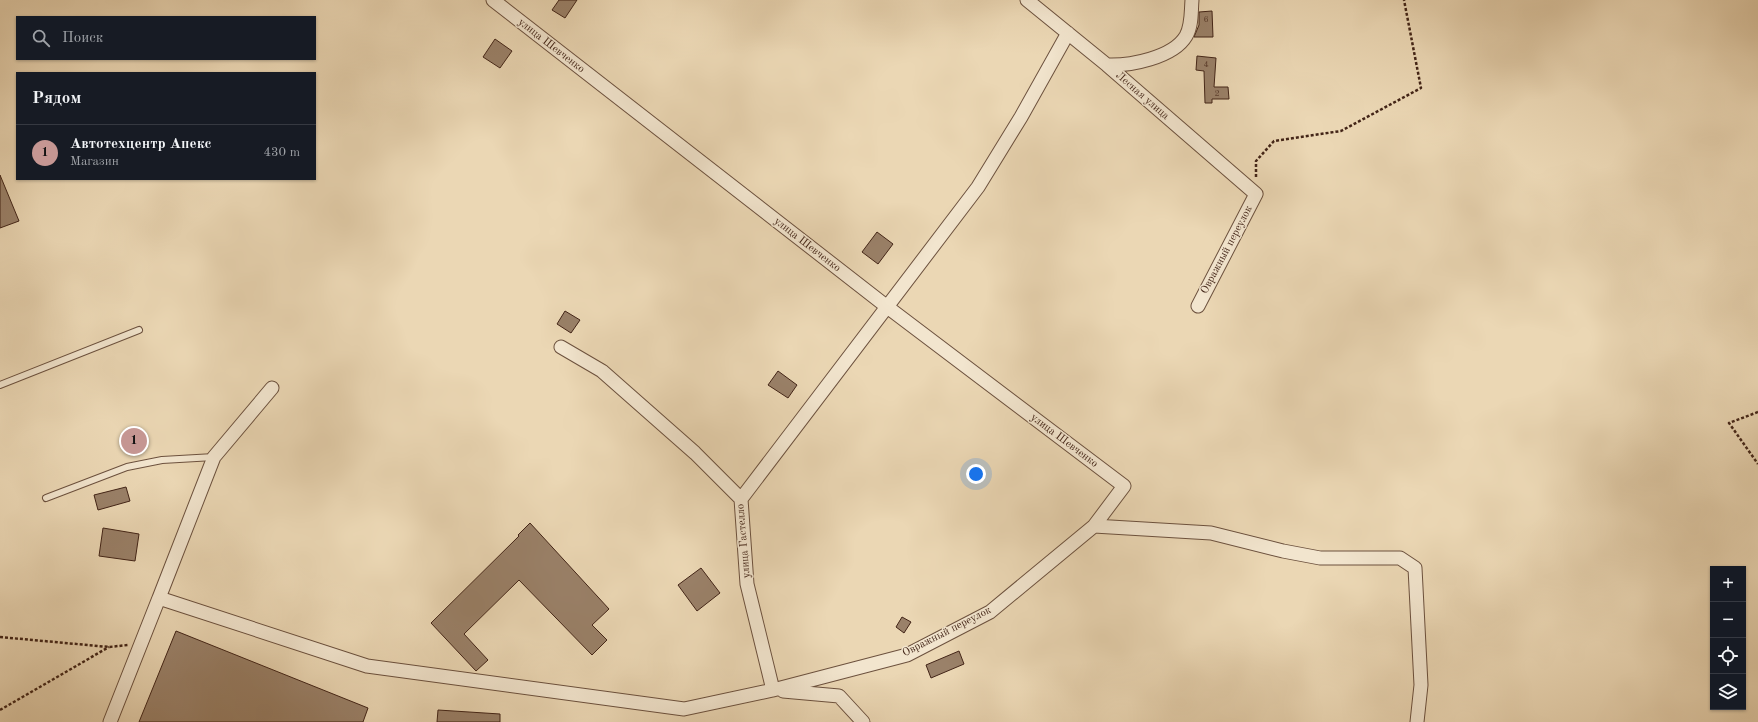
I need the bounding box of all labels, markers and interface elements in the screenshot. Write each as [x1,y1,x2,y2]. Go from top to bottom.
house number: 6 [1203,15,1209,24]
search box [16,16,316,60]
street label: улица Шевченко [516,17,586,75]
icon: search [30,27,52,49]
text: Поиск [62,31,103,46]
house number: 4 [1203,60,1209,69]
street label: Лесная улица [1113,70,1171,122]
house number: 2 [1214,89,1220,98]
text: Рядом [32,90,81,107]
text: Автотехцентр Апекс [70,137,212,152]
text: 1 [41,146,49,159]
text: 430 m [263,146,300,159]
text: Магазин [70,155,119,168]
street label: Овражный переулок [1199,204,1255,296]
street label: улица Шевченко [772,216,842,274]
street label: улица Шевченко [1028,412,1100,470]
pin: 1 [121,426,147,456]
your location [966,464,986,484]
street label: улица Гастелло [735,503,753,579]
map controls [1710,566,1746,710]
button: + [1710,566,1746,602]
button: − [1710,602,1746,638]
street label: Овражный переулок [901,605,994,659]
button: locate [1710,638,1746,674]
button: layers [1710,674,1746,710]

